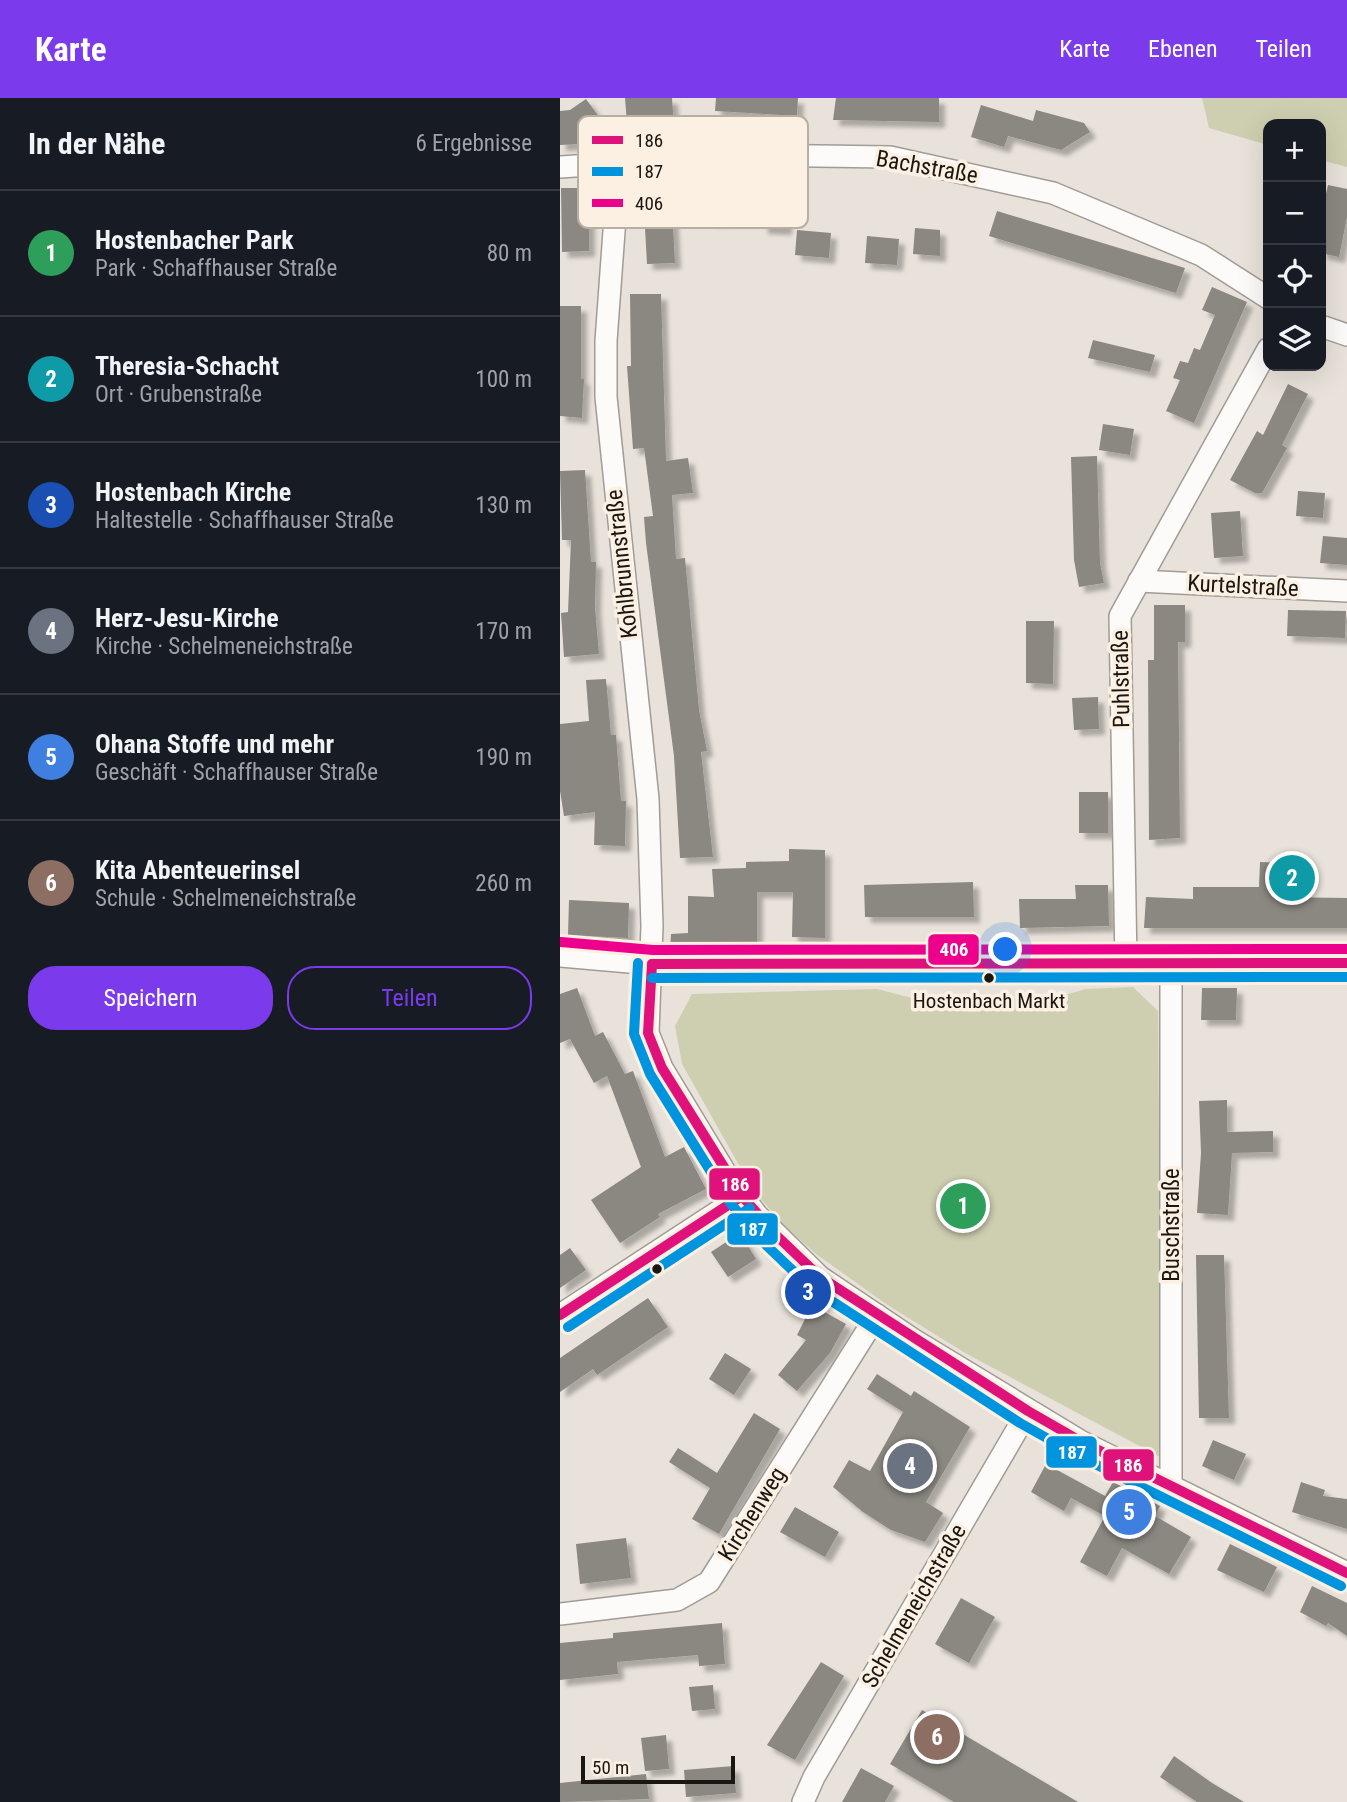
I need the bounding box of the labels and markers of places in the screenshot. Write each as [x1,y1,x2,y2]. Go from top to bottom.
pin: 2 [1269,852,1315,904]
marker: Hostenbach Markt [982,971,996,985]
place label: Hostenbach Markt [913,989,1065,1013]
pin: 1 [940,1180,986,1232]
unlabelled marker [650,1262,664,1276]
pin: 3 [785,1266,831,1318]
pin: 4 [887,1440,933,1492]
pin: 5 [1106,1486,1152,1538]
pin: 6 [914,1711,960,1763]

